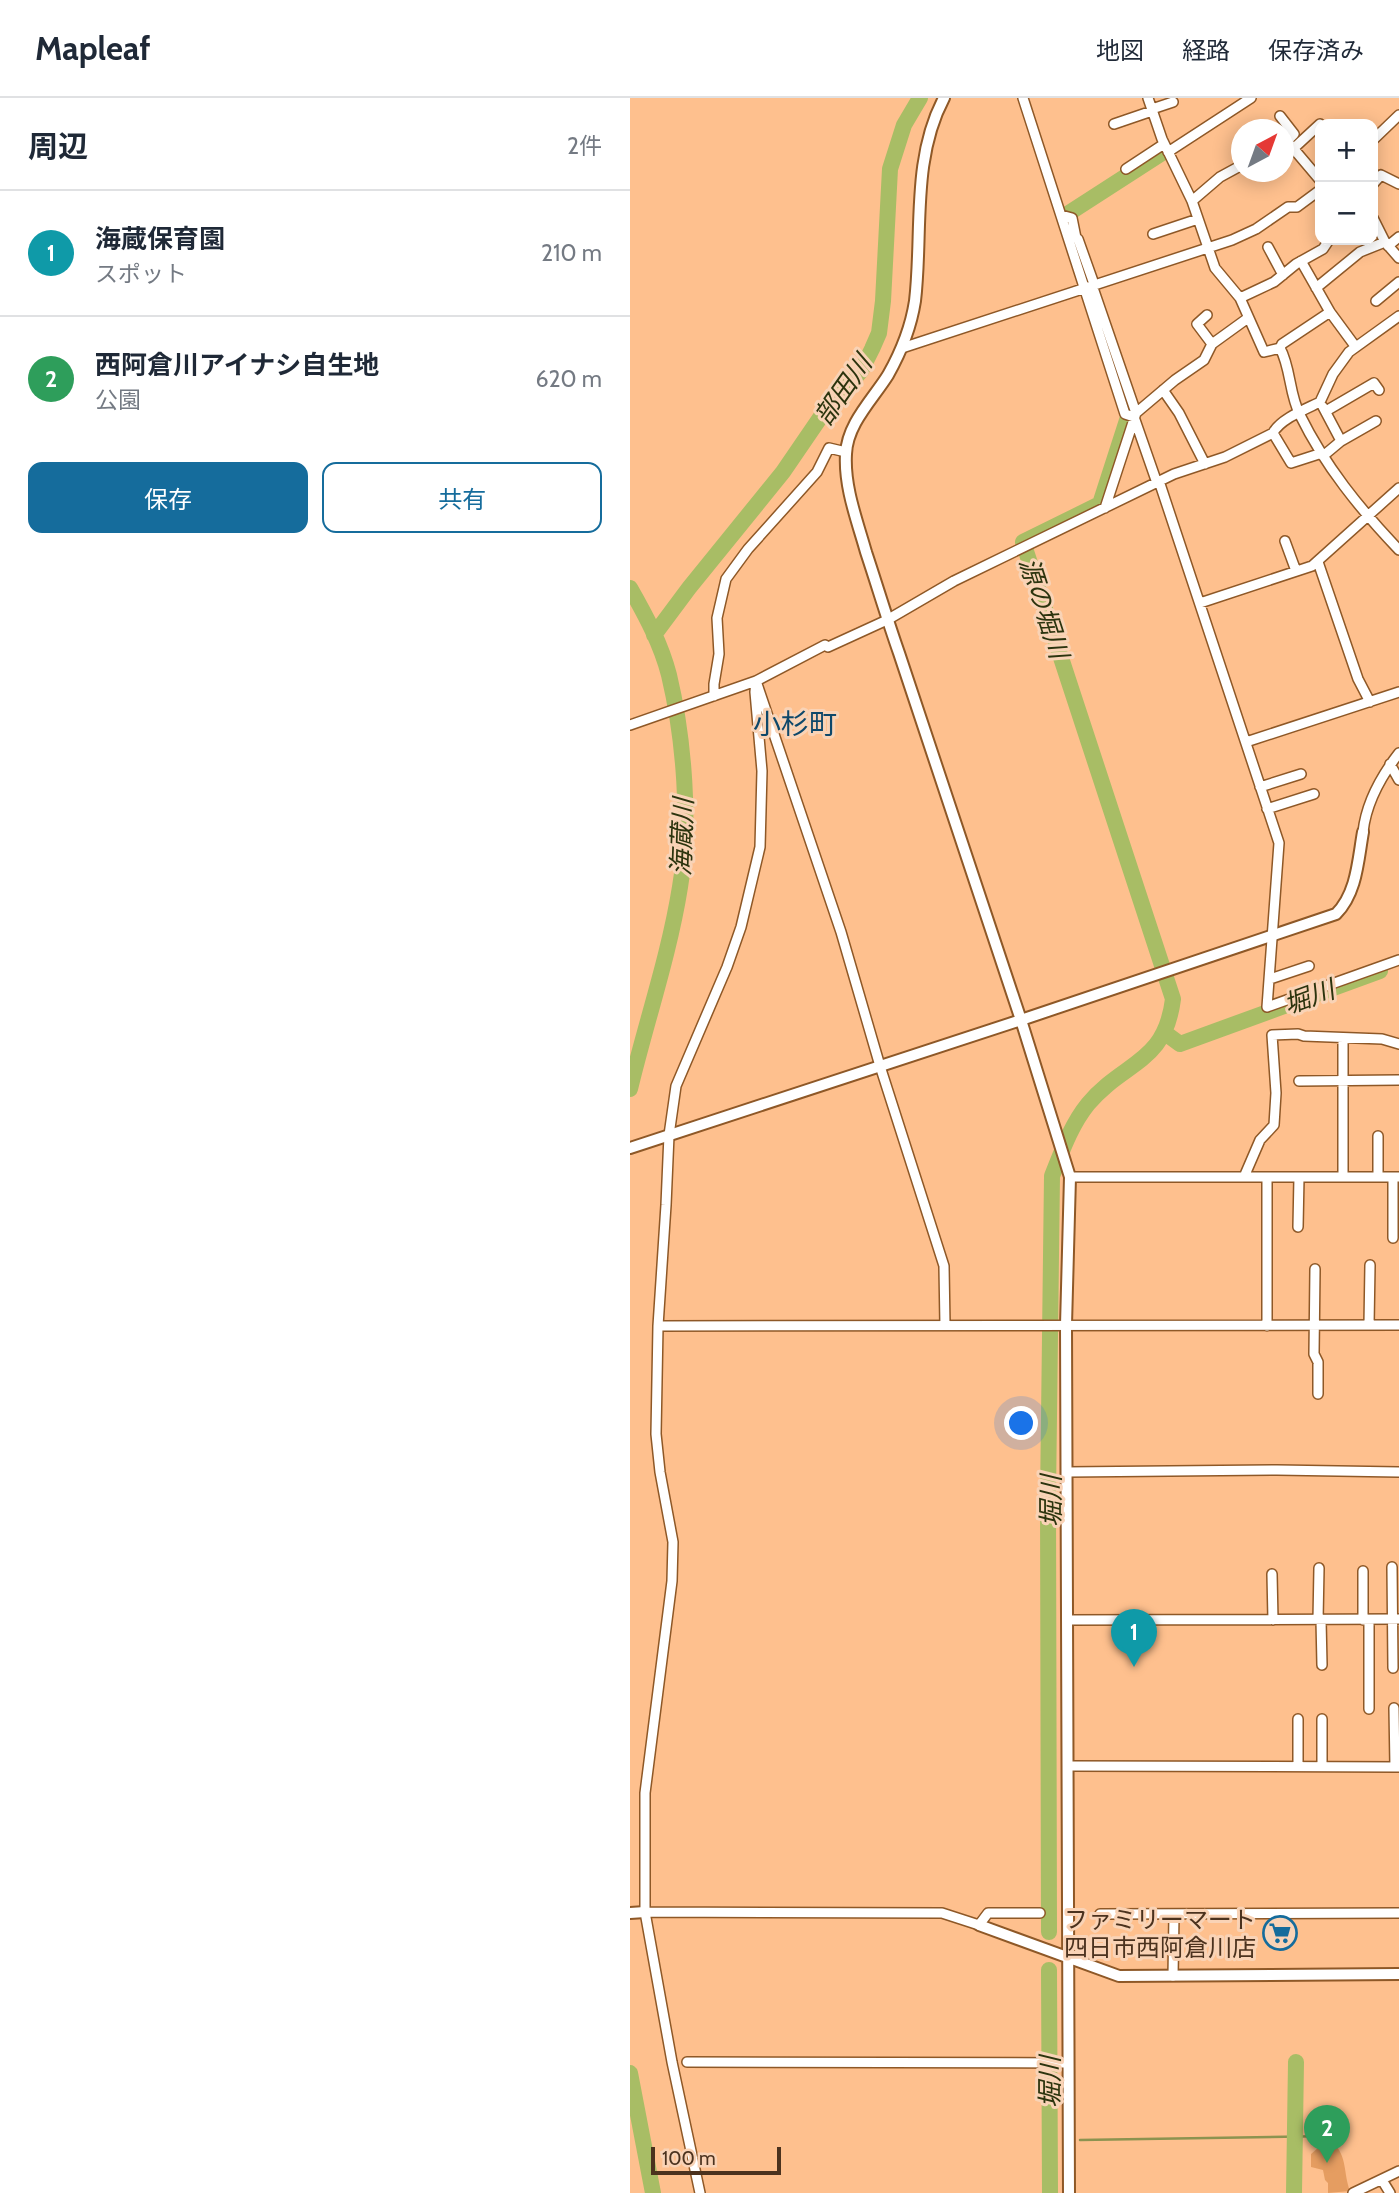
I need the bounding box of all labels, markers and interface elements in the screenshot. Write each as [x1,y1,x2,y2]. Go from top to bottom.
text: Mapleaf [35,28,151,68]
text: 地図 [1096,36,1144,65]
text: 経路 [1182,36,1230,65]
text: 保存済み [1268,36,1364,65]
north arrow [1231,119,1294,182]
map controls [1315,119,1378,245]
button: + [1315,119,1378,182]
text: 周辺 [28,128,88,165]
text: 2件 [567,132,602,160]
button: − [1315,182,1378,245]
text: 海蔵保育園 [95,223,225,255]
text: 1 [47,239,55,267]
text: 210 m [541,239,602,267]
text: スポット [95,260,187,288]
water label: 部田川 [808,346,880,431]
text: 西阿倉川アイナシ自生地 [95,349,379,381]
text: 2 [45,365,57,393]
text: 620 m [535,365,602,393]
text: 公園 [95,386,141,414]
button: 保存 [28,462,308,533]
button: 共有 [322,462,602,533]
water label: 源の堀川 [1013,554,1076,665]
district label: 小杉町 [753,707,837,741]
water label: 海蔵川 [665,794,699,877]
water label: 堀川 [1279,972,1342,1021]
your location [1004,1406,1038,1440]
water label: 堀川 [1035,1472,1067,1527]
pin: 1 [1111,1609,1157,1667]
place label: ファミリーマート 四日市西阿倉川店 [1064,1905,1256,1962]
supermarket icon: ファミリーマート 四日市西阿倉川店 [1261,1914,1299,1952]
water label: 堀川 [1034,2053,1066,2108]
pin: 2 [1304,2105,1350,2163]
scale bar [651,2144,780,2176]
text: 100 m [662,2147,716,2170]

